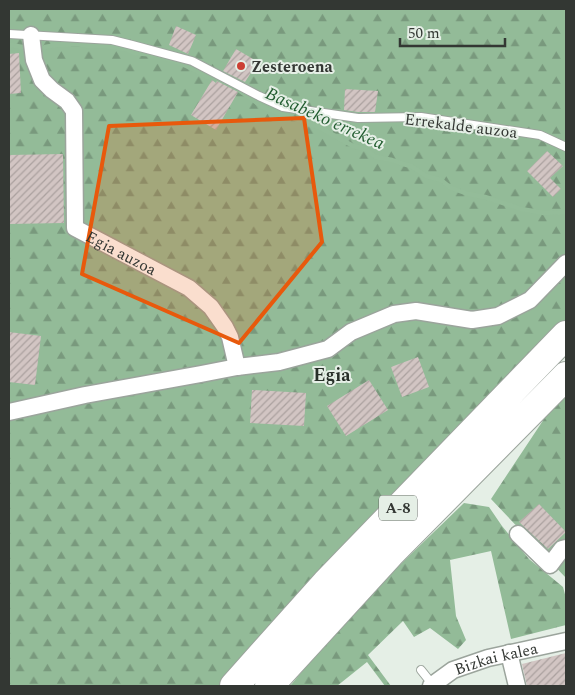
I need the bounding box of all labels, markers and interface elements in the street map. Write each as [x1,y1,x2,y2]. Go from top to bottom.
scale bar [400,15,505,47]
text: 50 m [408,22,440,45]
place label: Zesteroena [251,55,334,79]
marker: Zesteroena [235,60,247,72]
water label: Basabeko errekea [261,80,389,157]
street label: Errekalde auzoa [403,107,519,145]
street label: Egia auzoa [81,225,161,282]
district label: Egia [313,362,351,389]
road number: A-8 [379,496,417,520]
street label: Bizkai kalea [451,636,540,682]

